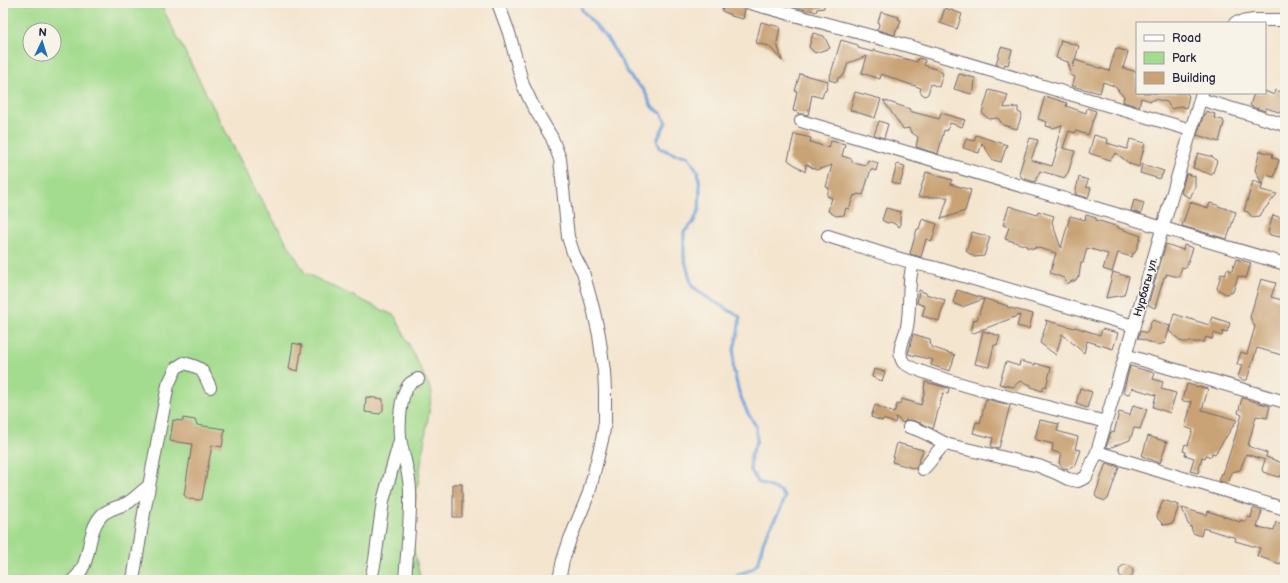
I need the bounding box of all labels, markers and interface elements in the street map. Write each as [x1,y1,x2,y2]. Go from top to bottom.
north arrow [22,22,62,62]
legend [1136,22,1266,94]
text: N [38,26,47,39]
text: Road [1172,31,1201,46]
text: Park [1172,51,1196,66]
text: Building [1172,71,1216,86]
street label: Нурбагы ул. [1131,256,1160,318]

